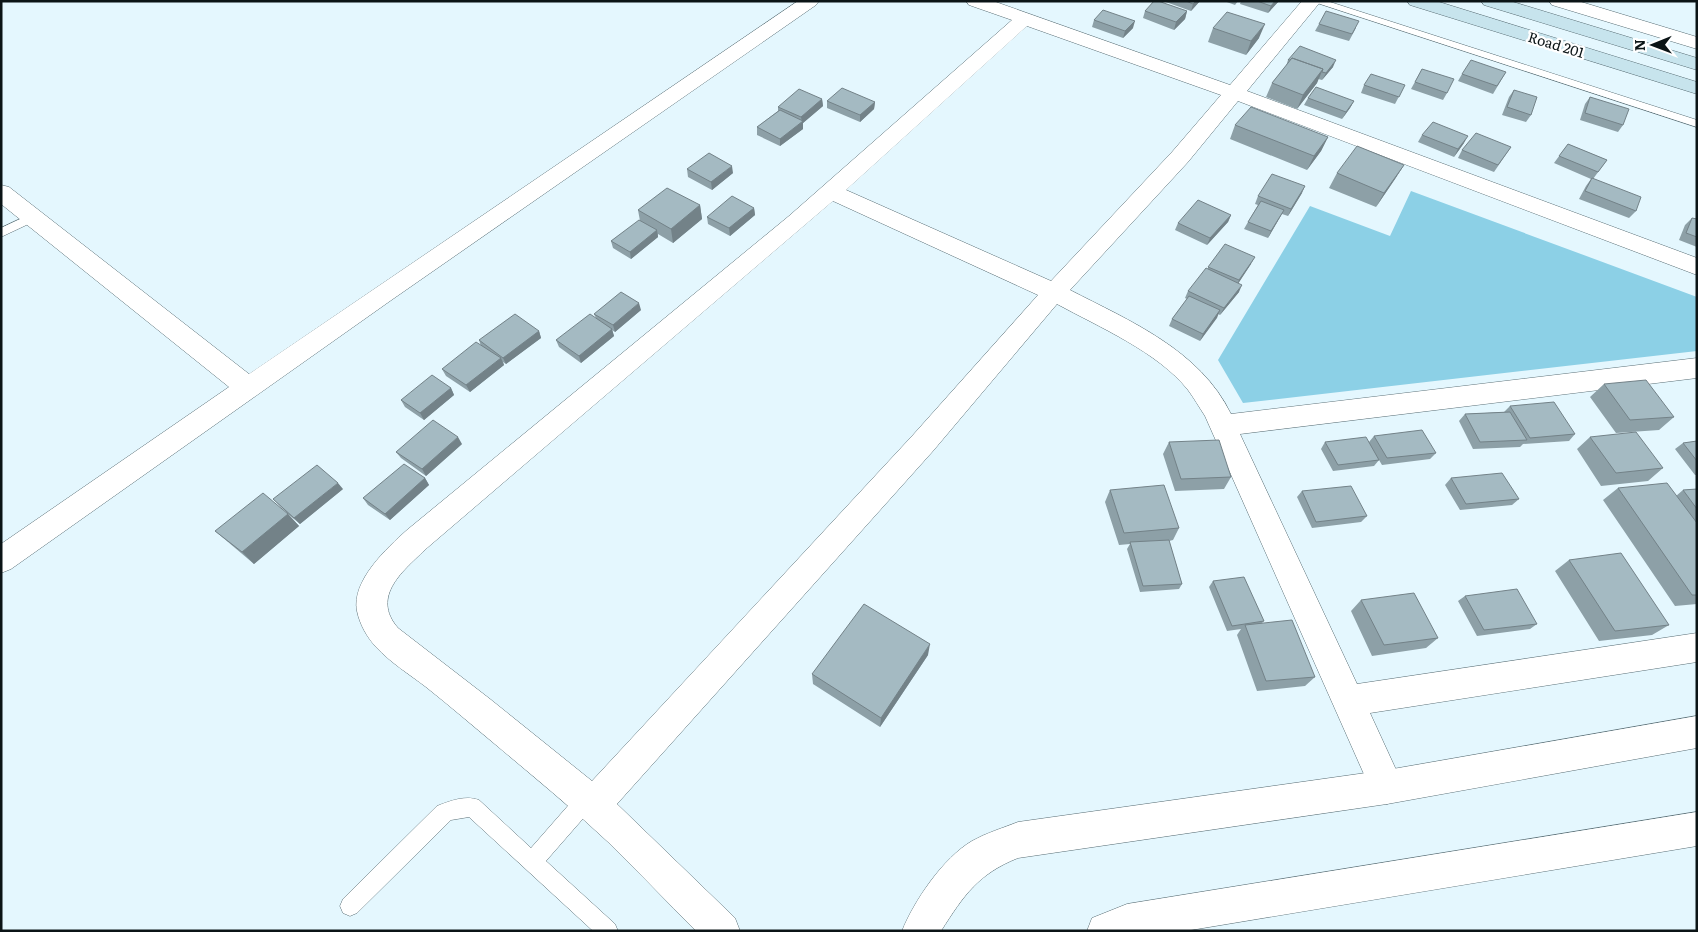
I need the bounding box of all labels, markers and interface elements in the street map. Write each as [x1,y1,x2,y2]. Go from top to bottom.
north arrow [1628,20,1678,70]
street label: Road 201 [1526,26,1587,62]
text: N [1629,39,1649,51]

